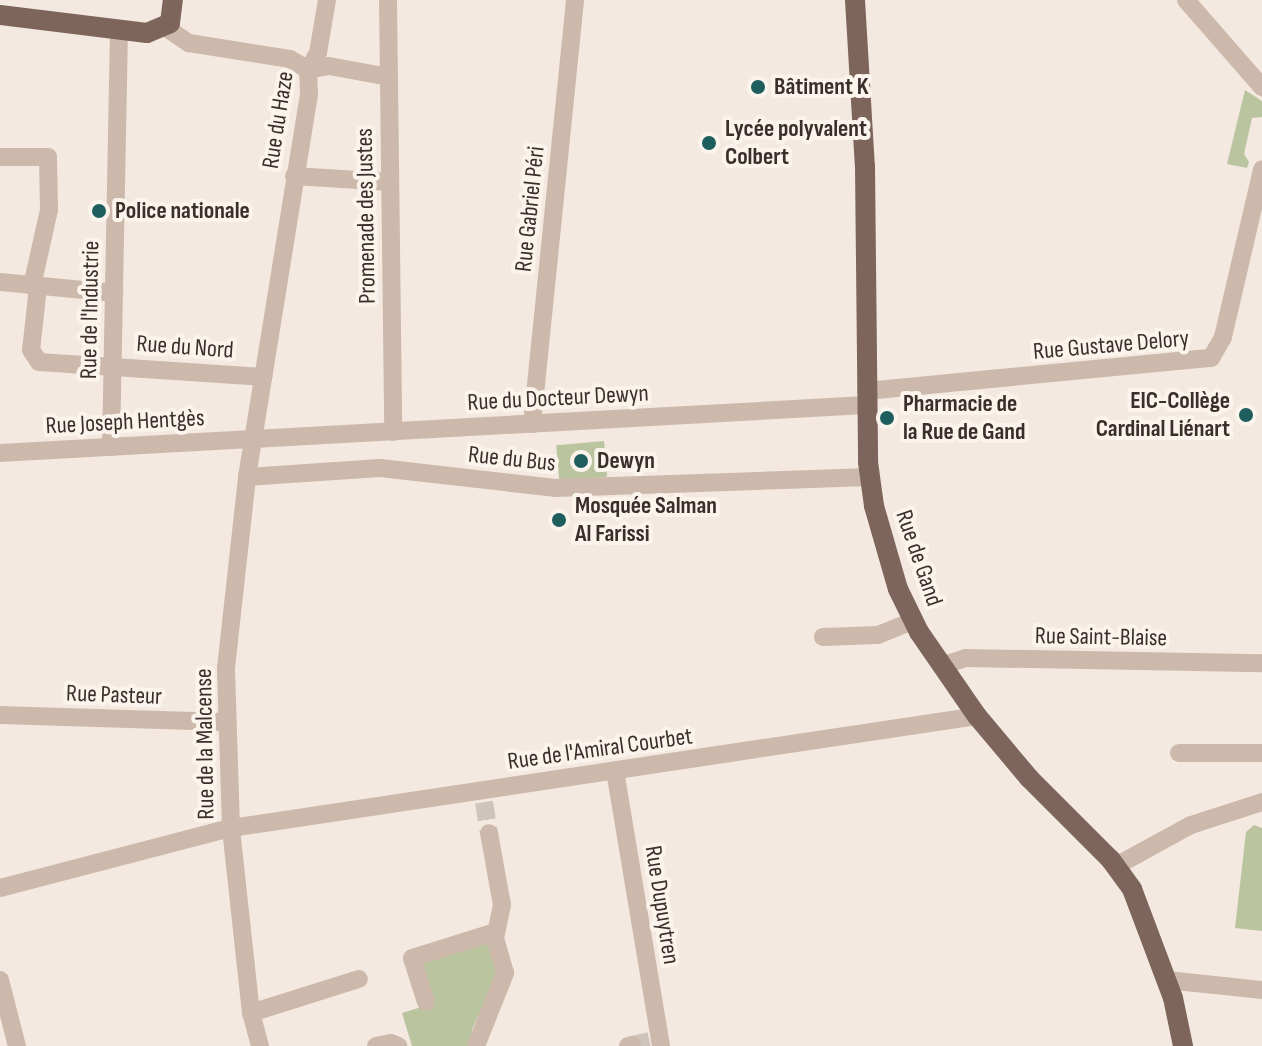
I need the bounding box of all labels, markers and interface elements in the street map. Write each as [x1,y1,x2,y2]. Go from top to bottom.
street label: Rue du Haze [256,69,300,171]
place label: Bâtiment K [774,73,869,101]
marker: Bâtiment K [749,78,767,96]
place label: Lycée polyvalent Colbert [725,115,867,171]
street label: Promenade des Justes [350,128,382,304]
marker: Lycée polyvalent Colbert [700,134,718,152]
street label: Rue Gabriel Péri [509,145,551,273]
place label: Police nationale [115,197,250,225]
marker: Police nationale [90,202,108,220]
street label: Rue de l'Industrie [74,241,106,379]
street label: Rue Gustave Delory [1032,324,1190,366]
street label: Rue du Nord [136,329,234,365]
street label: Rue du Docteur Dewyn [467,379,649,417]
place label: EIC-Collège Cardinal Liénart [1096,387,1230,443]
place label: Pharmacie de la Rue de Gand [903,390,1025,446]
street label: Rue Joseph Hentgès [45,403,205,441]
marker: EIC-Collège Cardinal Liénart [1237,406,1255,424]
marker: Pharmacie de la Rue de Gand [878,409,896,427]
street label: Rue du Bus [467,440,557,478]
place label: Dewyn [597,447,655,475]
marker: Dewyn [572,452,590,470]
place label: Mosquée Salman Al Farissi [575,492,717,548]
street label: Rue de Gand [889,506,949,610]
marker: Mosquée Salman Al Farissi [550,511,568,529]
street label: Rue Saint-Blaise [1035,621,1167,653]
street label: Rue de la Malcense [189,668,221,820]
street label: Rue Pasteur [66,679,162,711]
street label: Rue de l'Amiral Courbet [506,722,694,776]
street label: Rue Dupuytren [638,844,686,966]

